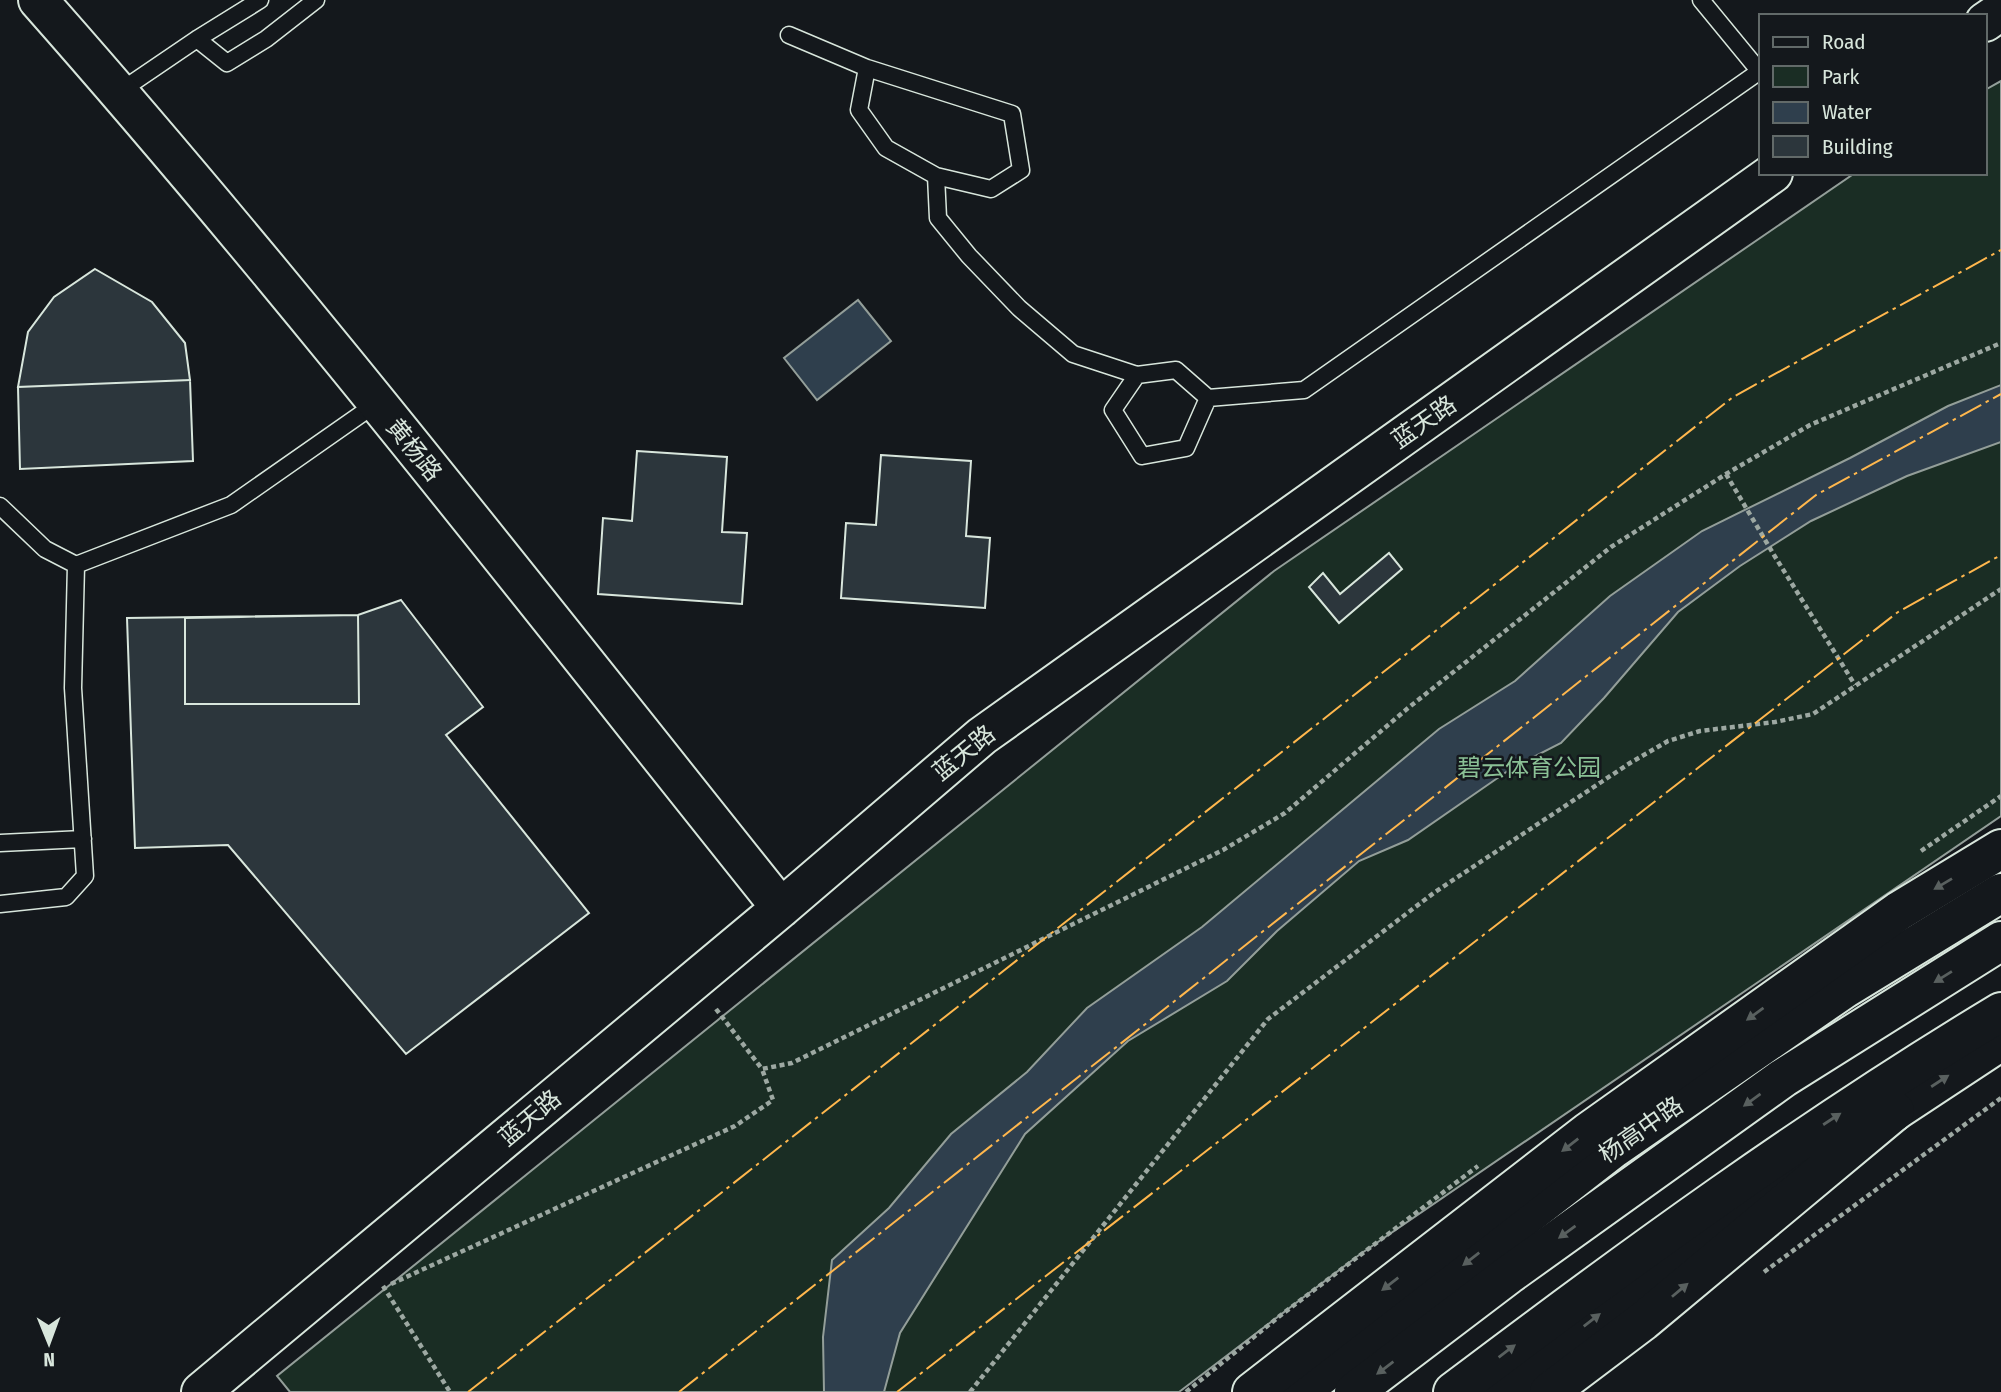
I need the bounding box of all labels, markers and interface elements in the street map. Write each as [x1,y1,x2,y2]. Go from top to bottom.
legend [1759,14,1987,175]
text: Road [1822,29,1866,55]
text: Park [1822,64,1860,90]
text: Water [1822,99,1872,125]
text: Building [1822,134,1893,160]
street label: 蓝天路 [1386,390,1462,454]
street label: 黄杨路 [380,413,448,487]
street label: 蓝天路 [927,719,1001,787]
park label: 碧云体育公园 [1457,754,1601,782]
one-way arrow [1933,878,1952,891]
one-way arrow [1934,970,1953,983]
one-way arrow [1746,1006,1764,1020]
one-way arrow [1931,1075,1950,1088]
street label: 蓝天路 [493,1084,567,1152]
street label: 杨高中路 [1594,1091,1688,1169]
one-way arrow [1743,1093,1761,1107]
one-way arrow [1822,1113,1842,1126]
one-way arrow [1561,1138,1579,1152]
one-way arrow [1558,1225,1576,1239]
one-way arrow [1462,1251,1480,1265]
one-way arrow [1381,1277,1399,1291]
one-way arrow [1672,1283,1689,1298]
north arrow [14,1308,84,1378]
one-way arrow [1582,1313,1600,1328]
one-way arrow [1498,1344,1516,1358]
text: N [43,1348,55,1371]
one-way arrow [1376,1361,1394,1376]

